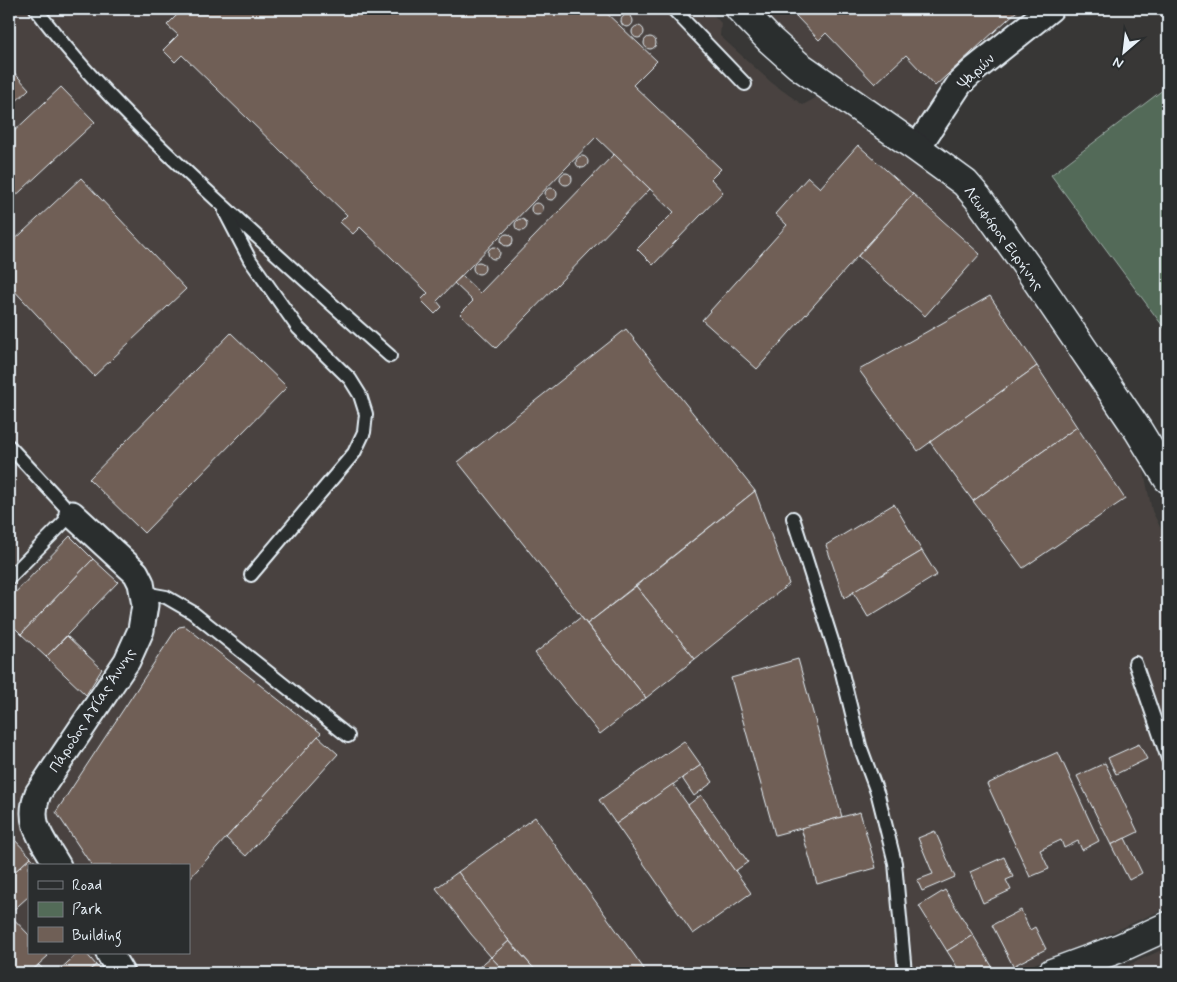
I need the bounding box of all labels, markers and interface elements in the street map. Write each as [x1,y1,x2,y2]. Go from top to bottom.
north arrow [1100,28,1150,78]
street label: Ψαρών [953,49,1000,95]
text: N [1110,52,1127,73]
street label: Λεωφόρος Ειρήνης [958,182,1048,295]
street label: Πάροδος Αγίας Άννης [45,644,141,777]
legend [28,864,190,954]
text: Road [72,876,102,896]
text: Park [72,900,102,920]
text: Building [72,926,122,947]

